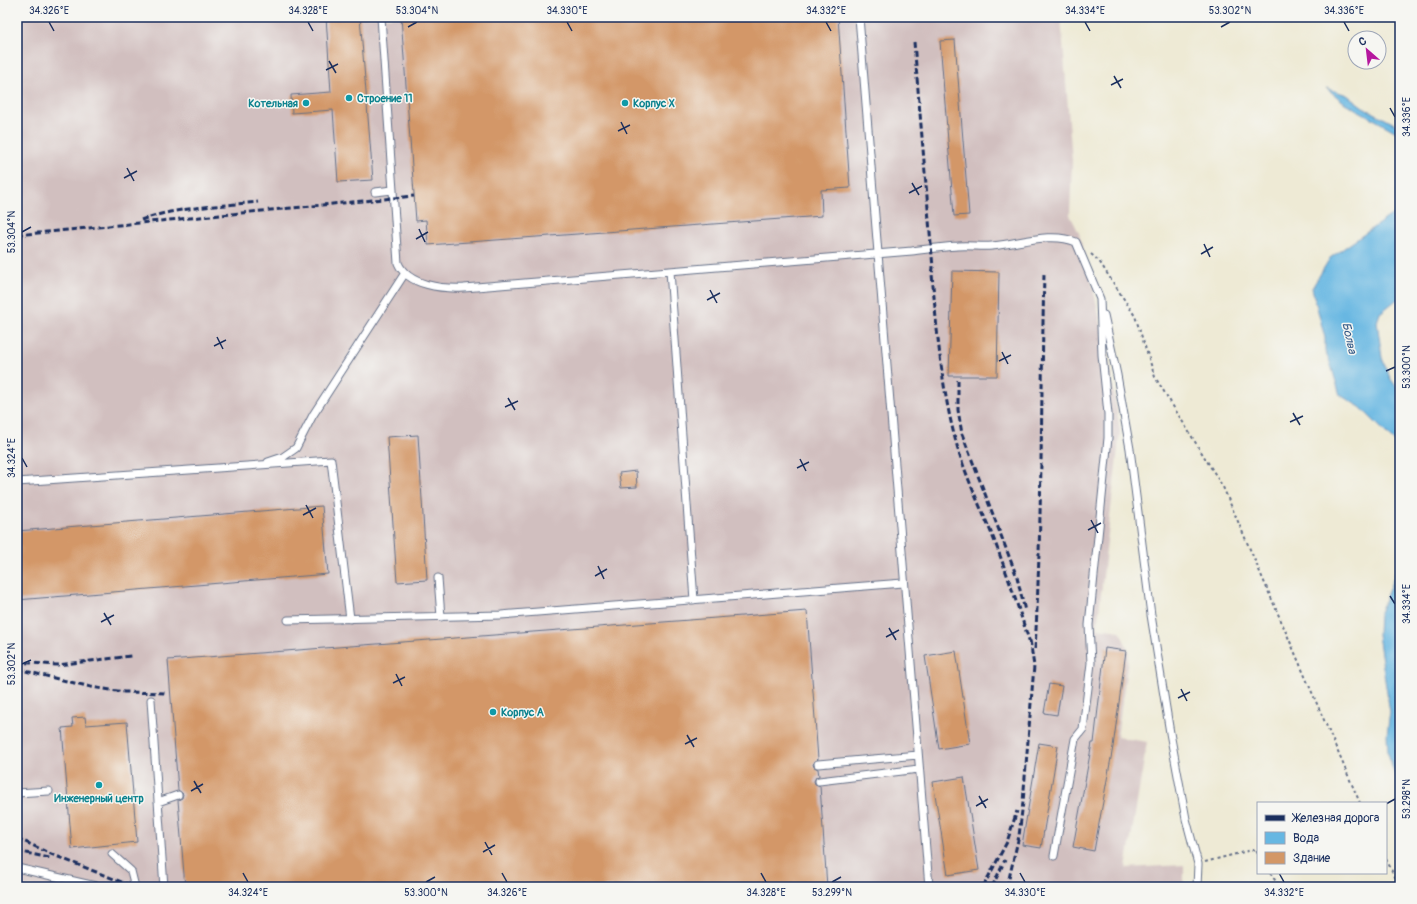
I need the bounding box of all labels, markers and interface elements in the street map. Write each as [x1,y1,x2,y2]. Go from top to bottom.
text: 34.326°E [29,5,69,17]
text: 34.328°E [288,5,328,17]
text: 53.304°N [396,5,439,17]
text: 34.330°E [546,5,588,17]
text: 34.332°E [806,5,846,17]
text: 34.334°E [1065,5,1105,17]
text: 53.302°N [1209,5,1251,17]
text: 34.336°E [1324,5,1364,17]
north arrow [1347,30,1387,70]
text: С [1356,34,1369,49]
place label: Строение 11 [357,92,413,105]
marker: Строение 11 [344,93,354,103]
place label: Котельная [248,97,298,110]
place label: Корпус Х [633,97,675,110]
text: 34.336°E [1401,97,1413,137]
marker: Котельная [301,98,311,108]
marker: Корпус Х [620,98,630,108]
text: 53.304°N [6,210,18,253]
water label: Болва [1338,321,1360,356]
text: 53.300°N [1401,345,1413,389]
text: 34.324°E [6,438,18,478]
text: 34.334°E [1401,584,1413,624]
text: 53.302°N [6,643,18,685]
place label: Корпус А [501,706,545,719]
marker: Корпус А [488,707,498,717]
text: 53.298°N [1401,779,1413,819]
marker: Инженерный центр [94,780,104,790]
place label: Инженерный центр [54,792,144,805]
legend [1257,802,1387,874]
text: Железная дорога [1291,811,1380,826]
text: Вода [1293,831,1319,846]
text: Здание [1293,851,1330,866]
text: 34.324°E [228,887,268,899]
text: 53.300°N [404,887,448,899]
text: 34.326°E [487,887,527,899]
text: 34.328°E [746,887,786,899]
text: 53.299°N [812,887,852,899]
text: 34.330°E [1004,887,1046,899]
text: 34.332°E [1264,887,1304,899]

